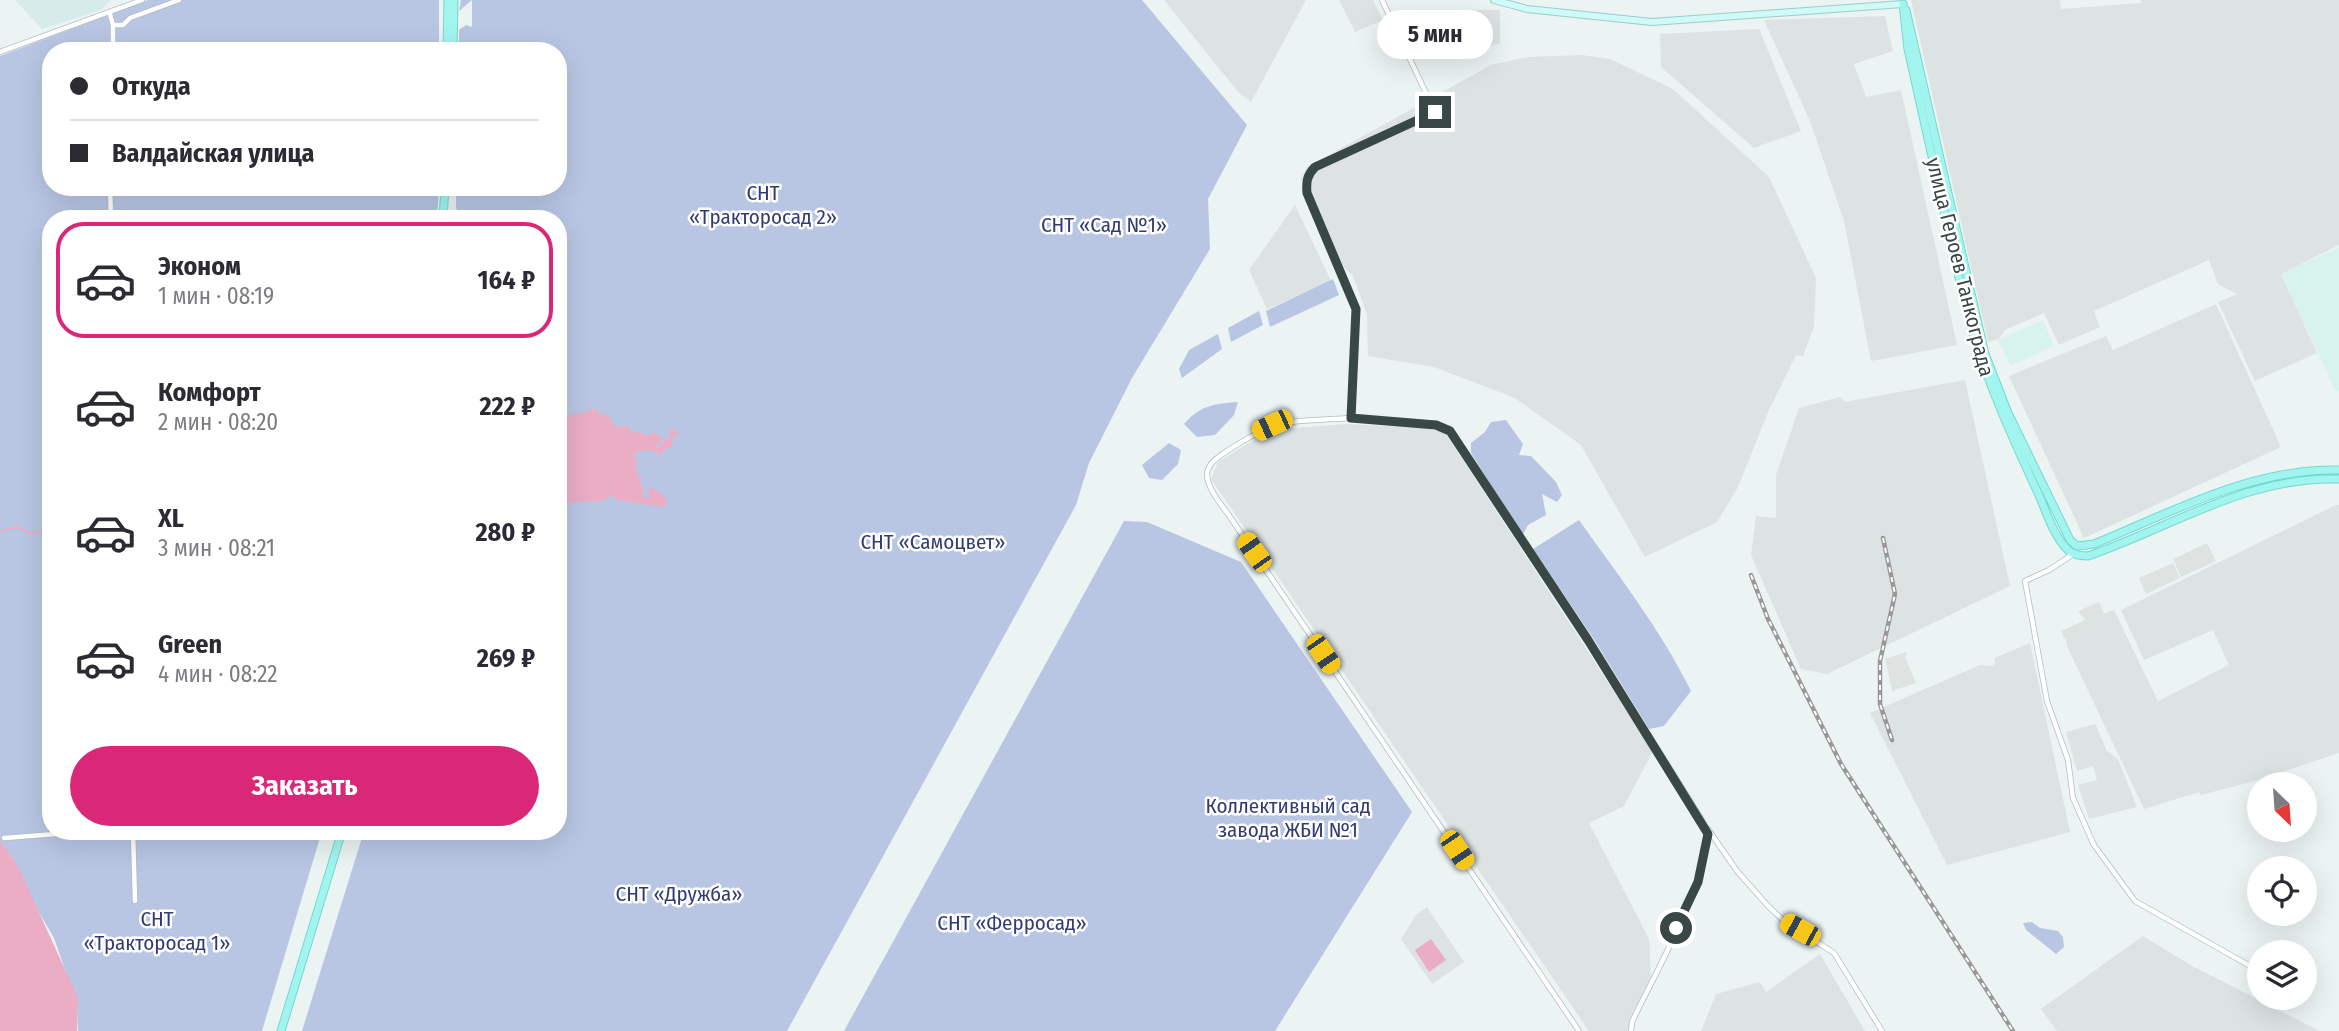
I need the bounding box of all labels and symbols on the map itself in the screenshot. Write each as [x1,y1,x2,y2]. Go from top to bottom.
callout: 5 мин [1377,10,1493,60]
route end [1419,96,1451,128]
street label: улица Героев Танкограда [1920,155,2000,379]
park label: СНТ «Тракторосад 2» [689,180,837,230]
park label: СНТ «Сад №1» [1041,212,1167,238]
car [1249,407,1296,443]
park label: СНТ «Самоцвет» [860,529,1006,555]
car [1234,529,1275,575]
car [1303,631,1344,677]
north arrow [2247,772,2317,842]
park label: Коллективный сад завода ЖБИ №1 [1206,793,1370,843]
car [1437,827,1478,873]
park label: СНТ «Дружба» [615,881,743,907]
park label: СНТ «Тракторосад 1» [84,906,230,956]
park label: СНТ «Ферросад» [937,910,1087,936]
car [1777,911,1824,949]
route start [1660,912,1692,944]

